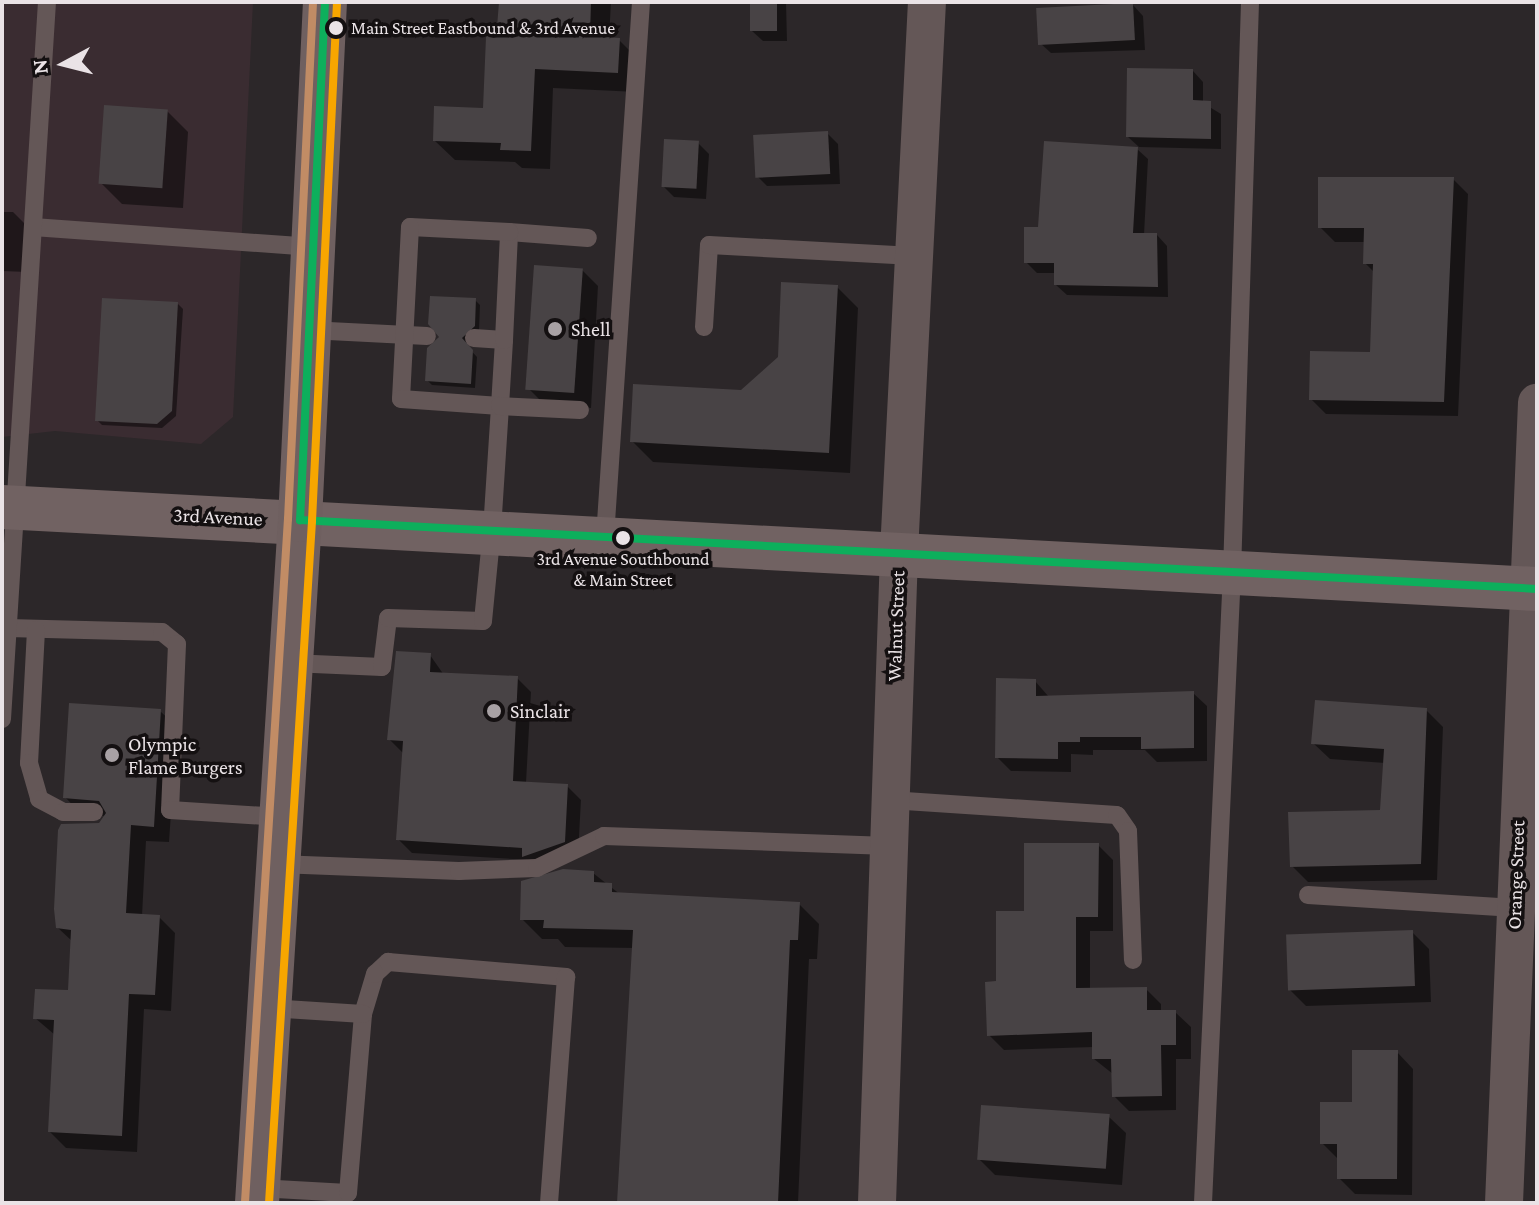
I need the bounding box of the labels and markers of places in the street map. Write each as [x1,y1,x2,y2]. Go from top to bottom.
place label: Main Street Eastbound & 3rd Avenue [351,17,615,39]
marker: Main Street Eastbound & 3rd Avenue [328,20,344,36]
place label: Shell [571,317,610,341]
marker: Shell [546,320,564,338]
marker: 3rd Avenue Southbound & Main Street [615,530,631,546]
place label: 3rd Avenue Southbound & Main Street [536,549,710,592]
place label: Sinclair [510,699,570,723]
marker: Sinclair [485,702,503,720]
place label: Olympic Flame Burgers [128,732,242,779]
marker: Olympic Flame Burgers [103,746,121,764]

